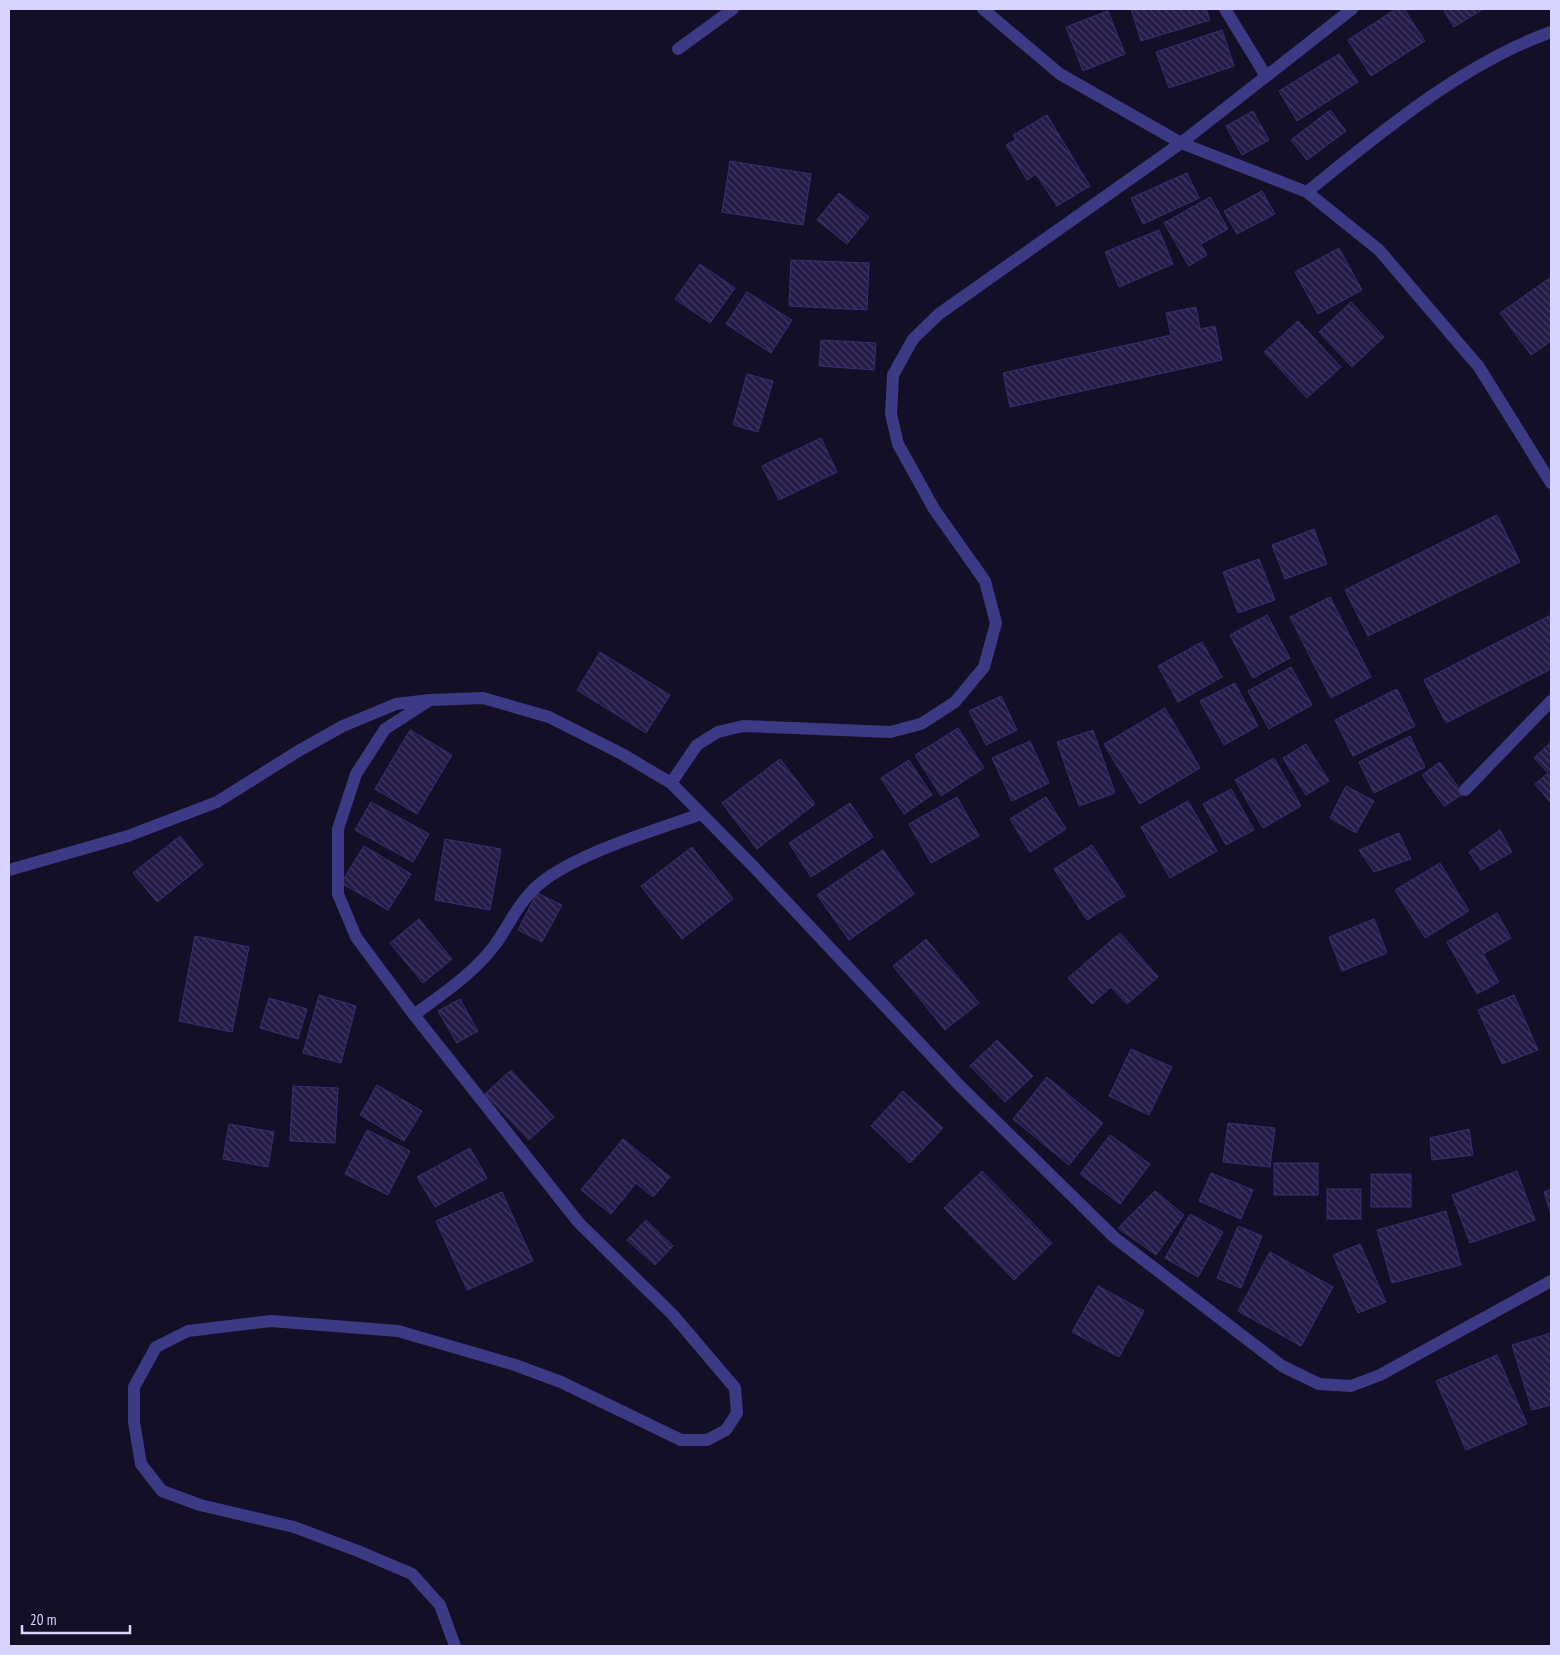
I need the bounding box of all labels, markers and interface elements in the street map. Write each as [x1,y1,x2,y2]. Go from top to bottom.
scale bar [22,1602,130,1634]
text: 20 m [30,1610,56,1629]

